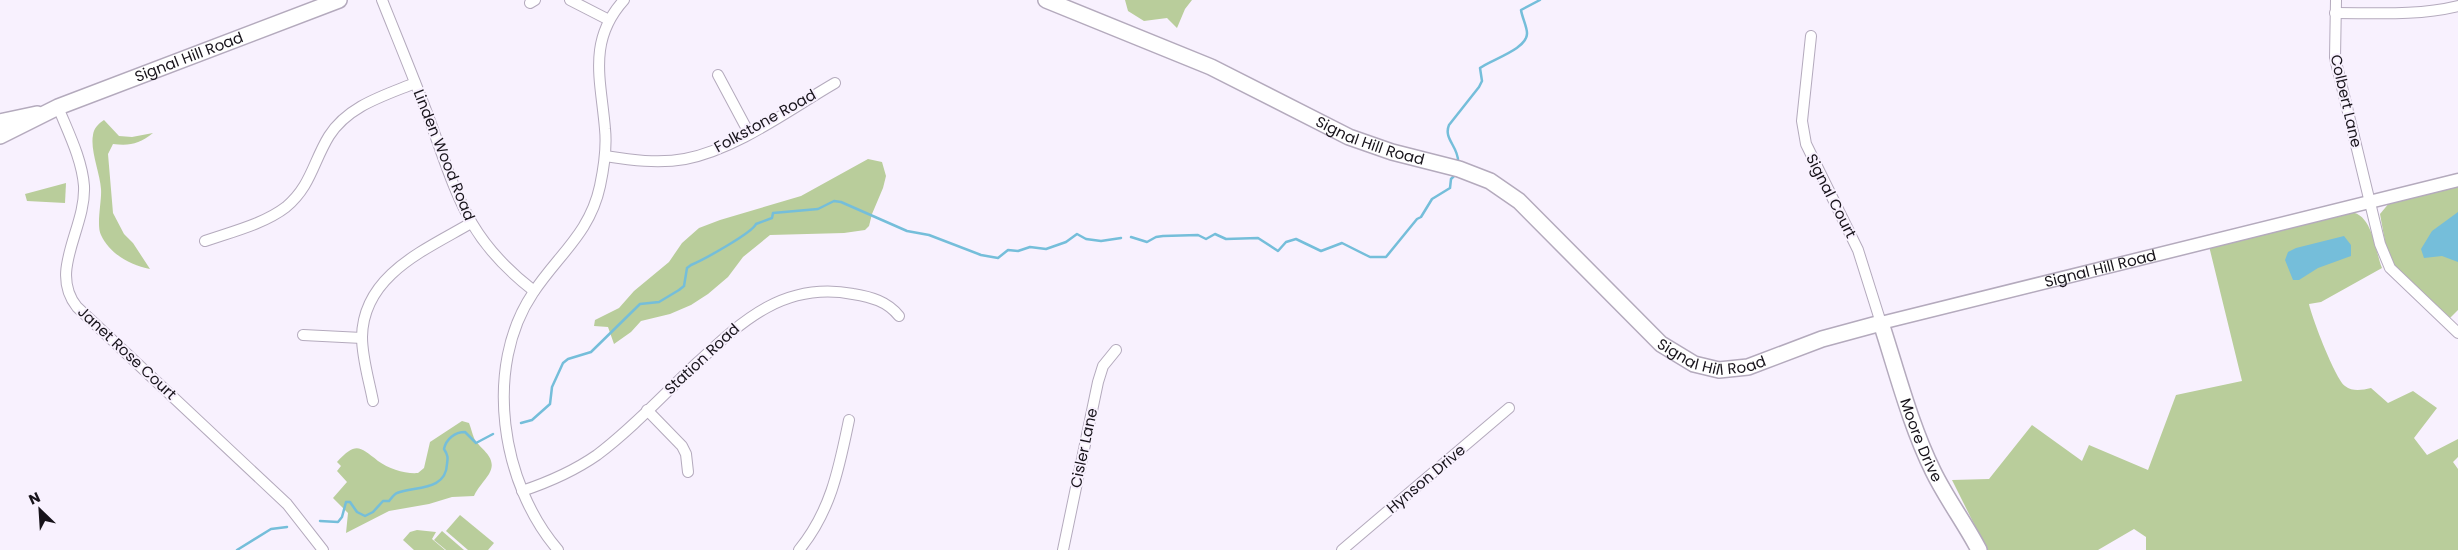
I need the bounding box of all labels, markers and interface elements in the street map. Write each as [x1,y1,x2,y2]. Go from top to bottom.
street label: Signal Hill Road [131,26,246,87]
street label: Colbert Lane [2326,52,2367,149]
street label: Folkstone Road [710,84,819,157]
street label: Linden Wood Road [409,86,480,224]
street label: Signal Hill Road [1312,111,1427,170]
street label: Signal Court [1801,150,1862,241]
street label: Signal Hill Road [2042,244,2158,292]
street label: Janet Rose Court [73,301,181,404]
street label: Station Road [659,318,744,399]
street label: Signal Hill Road [1653,333,1769,380]
street label: Moore Drive [1895,395,1948,486]
street label: Cisler Lane [1065,406,1102,490]
street label: Hynson Drive [1382,439,1470,518]
north arrow [15,485,65,535]
text: N [26,487,44,510]

